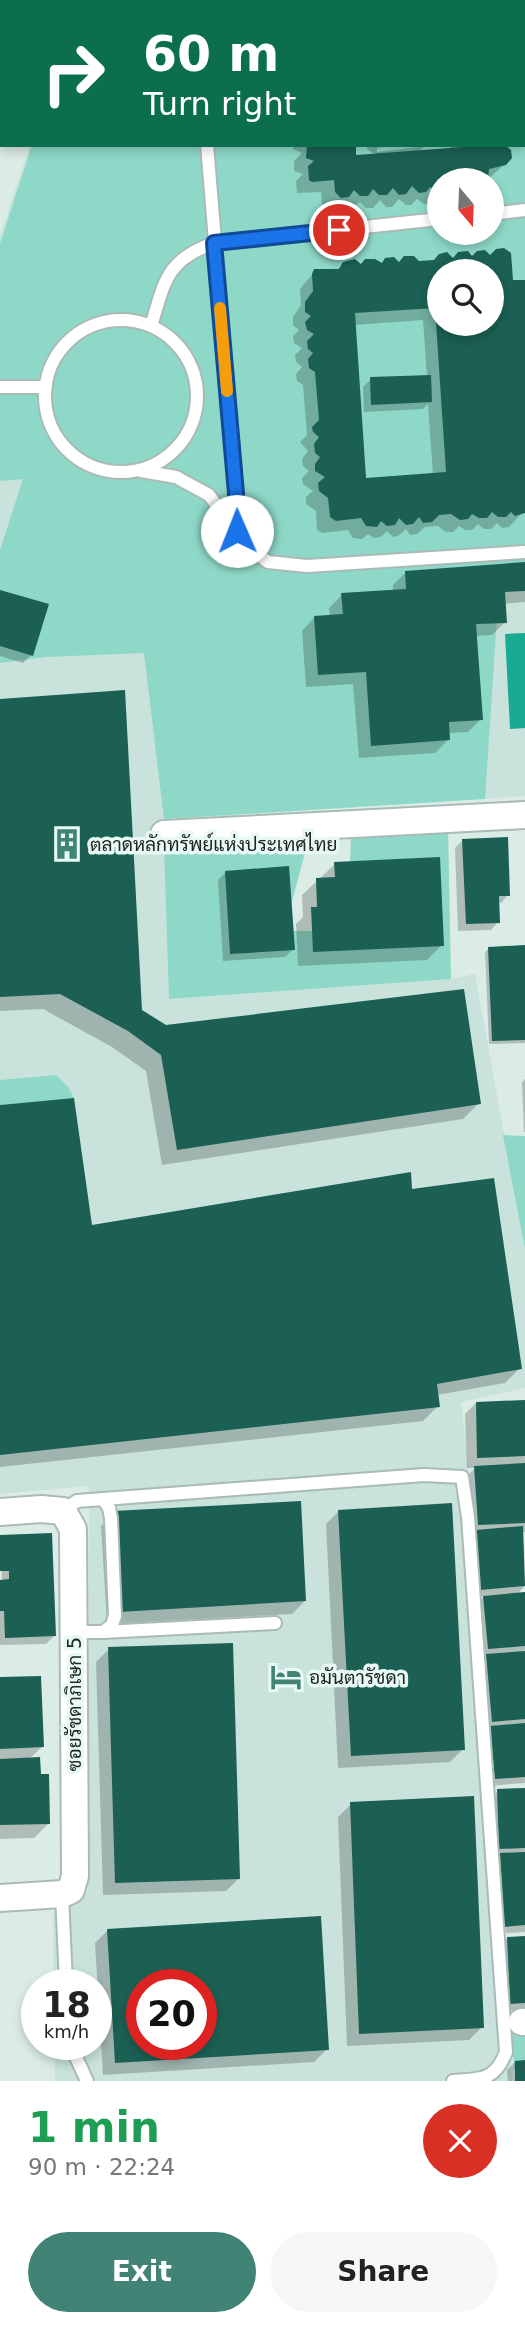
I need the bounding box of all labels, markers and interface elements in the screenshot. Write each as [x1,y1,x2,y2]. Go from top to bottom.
text: 60 m [143,26,279,83]
icon: right [28,28,119,119]
text: Turn right [143,85,296,123]
north arrow [427,168,504,245]
map controls [427,168,504,336]
pin [309,200,369,260]
icon: arrive [320,211,358,249]
button: search [427,259,504,336]
position arrow [200,494,274,568]
building icon: ตลาดหลักทรัพย์แห่งประเทศไทย [50,827,84,861]
place label: ตลาดหลักทรัพย์แห่งประเทศไทย [90,832,337,855]
street label: ซอยรัชดาภิเษก 5 [63,1637,85,1771]
hotel icon: อมันตารัชดา [269,1660,303,1694]
place label: อมันตารัชดา [309,1666,406,1688]
speed limit sign: 20 [126,1969,217,2060]
text: 18 [42,1985,91,2025]
text: km/h [44,2021,89,2042]
text: 1 min [28,2103,160,2152]
button: close [423,2104,497,2178]
text: 90 m · 22:24 [28,2154,175,2180]
button: Exit [28,2232,256,2312]
button: Share [270,2232,497,2312]

